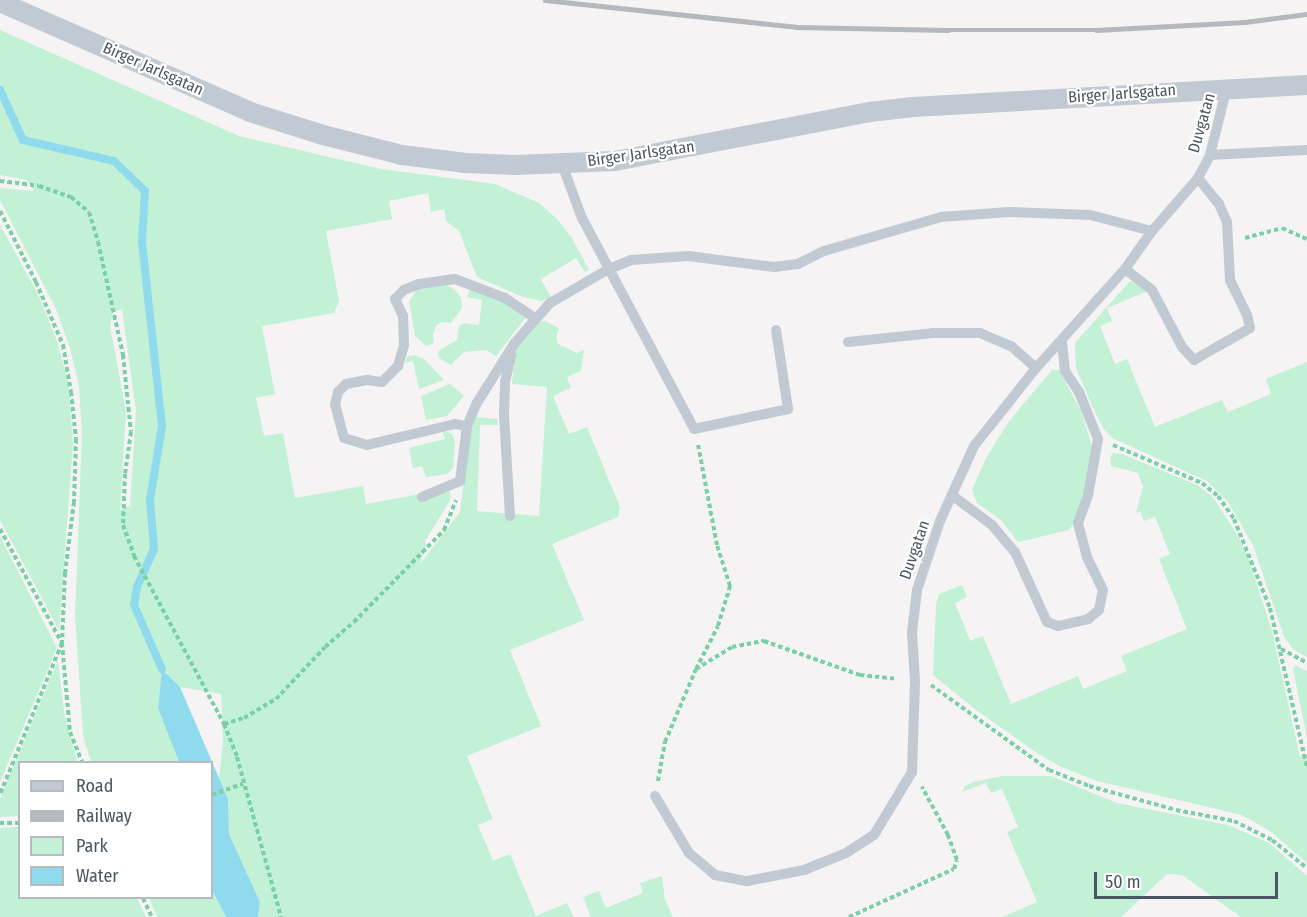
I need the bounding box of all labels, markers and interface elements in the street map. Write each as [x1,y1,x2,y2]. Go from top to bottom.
street label: Birger Jarlsgatan [100,38,206,100]
street label: Birger Jarlsgatan [1067,81,1177,107]
street label: Duvgatan [1184,91,1220,155]
street label: Birger Jarlsgatan [586,137,696,171]
street label: Duvgatan [896,518,934,582]
legend [18,761,213,899]
text: Road [76,775,113,797]
text: Railway [76,805,132,827]
text: Park [76,835,108,857]
scale bar [1097,860,1282,898]
text: Water [76,865,119,887]
text: 50 m [1105,871,1141,893]

